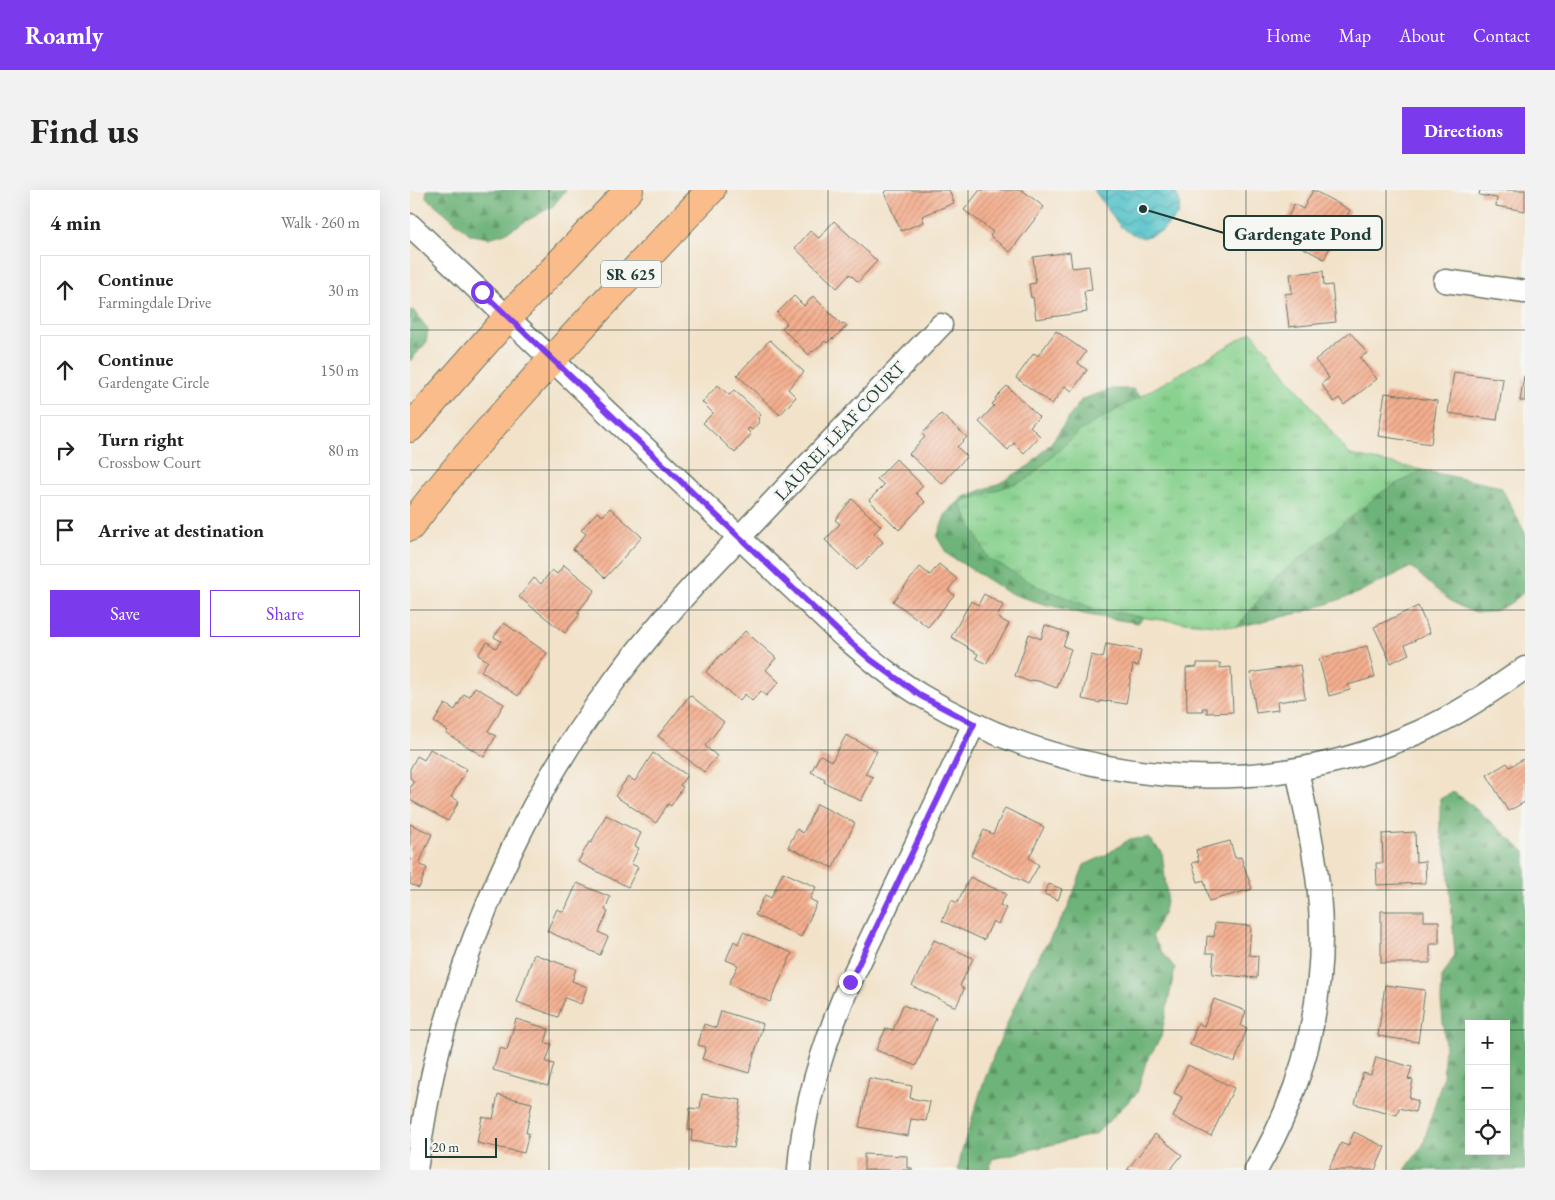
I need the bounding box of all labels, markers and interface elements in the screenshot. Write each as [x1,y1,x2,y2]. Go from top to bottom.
text: Roamly [25,20,103,51]
text: Home [1266,24,1311,47]
text: Map [1339,24,1371,47]
text: About [1399,24,1445,47]
text: Contact [1473,24,1530,47]
button: Directions [1402,107,1525,154]
text: Find us [30,108,139,153]
text: 4 min [50,209,101,236]
text: Walk · 260 m [281,212,360,233]
callout: Gardengate Pond [1224,216,1382,250]
text: Gardengate Pond [1234,221,1372,246]
road number: SR 625 [601,260,661,288]
text: Continue [98,267,173,292]
icon: ahead [51,276,79,304]
text: 30 m [328,280,359,301]
route start [471,281,494,304]
text: Farmingdale Drive [98,292,211,313]
text: Continue [98,347,173,372]
icon: ahead [51,356,79,384]
street label: LAUREL LEAF COURT [769,356,911,505]
text: 150 m [320,360,359,381]
text: Gardengate Circle [98,372,209,393]
text: Turn right [98,427,184,452]
icon: right [51,436,79,464]
text: 80 m [328,440,359,461]
text: Crossbow Court [98,452,201,473]
icon: arrive [51,516,79,544]
text: Arrive at destination [98,518,264,543]
button: Save [50,590,200,637]
button: Share [210,590,360,637]
route end [839,971,862,994]
map controls [1465,1020,1510,1155]
button: + [1465,1020,1510,1065]
button: − [1465,1065,1510,1110]
button: locate [1465,1110,1510,1155]
scale bar [425,1135,498,1158]
text: 20 m [432,1138,459,1156]

